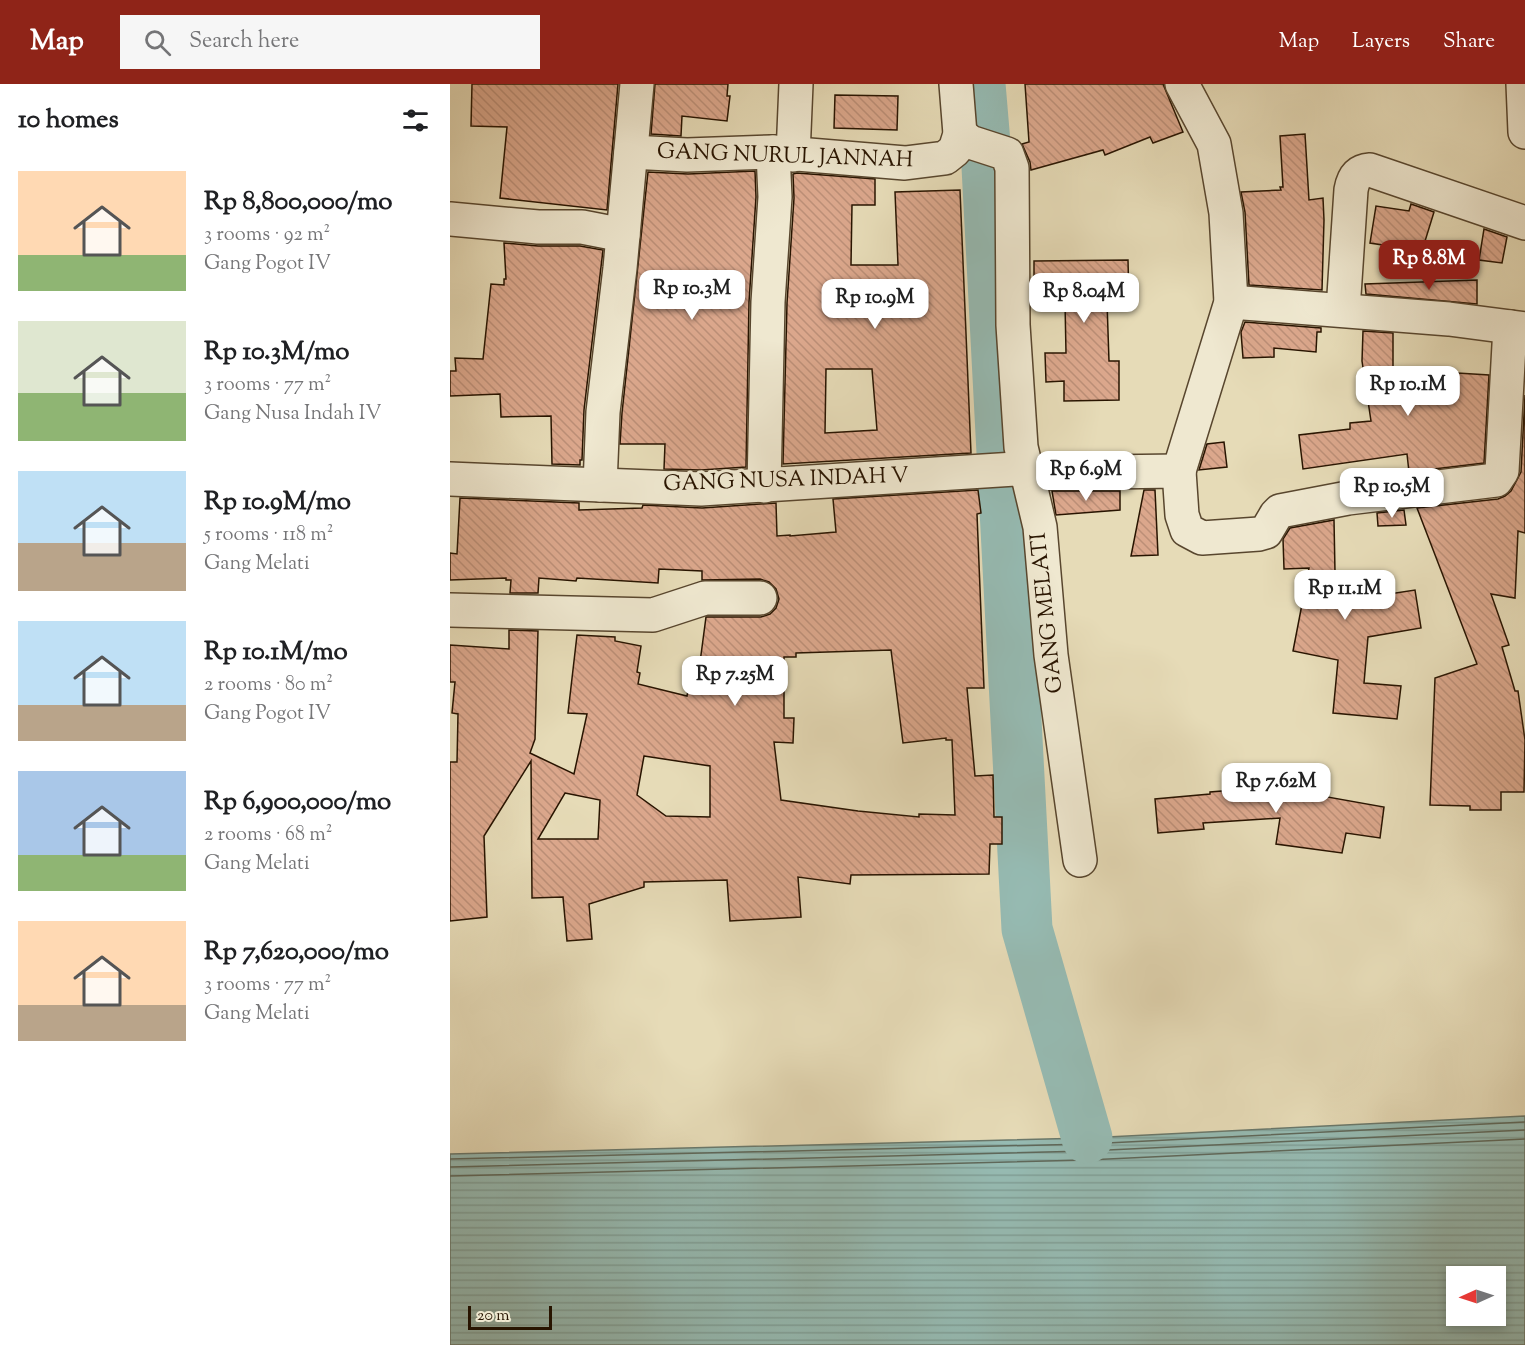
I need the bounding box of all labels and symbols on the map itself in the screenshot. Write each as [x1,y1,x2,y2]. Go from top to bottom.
street label: GANG NURUL JANNAH [656,137,914,177]
pin: Rp 8.8M [1374,240,1484,291]
pin: Rp 10.3M [630,270,754,321]
pin: Rp 8.04M [1022,273,1146,324]
pin: Rp 10.9M [813,279,937,330]
pin: Rp 10.1M [1346,366,1470,417]
pin: Rp 6.9M [1031,451,1141,502]
street label: GANG NUSA INDAH V [663,461,909,501]
pin: Rp 10.5M [1330,468,1454,519]
street label: GANG MELATI [1024,531,1072,695]
pin: Rp 11.1M [1283,570,1407,621]
pin: Rp 7.25M [673,656,797,707]
pin: Rp 7.62M [1214,763,1338,814]
north arrow [1446,1266,1506,1326]
scale bar [468,1303,552,1330]

